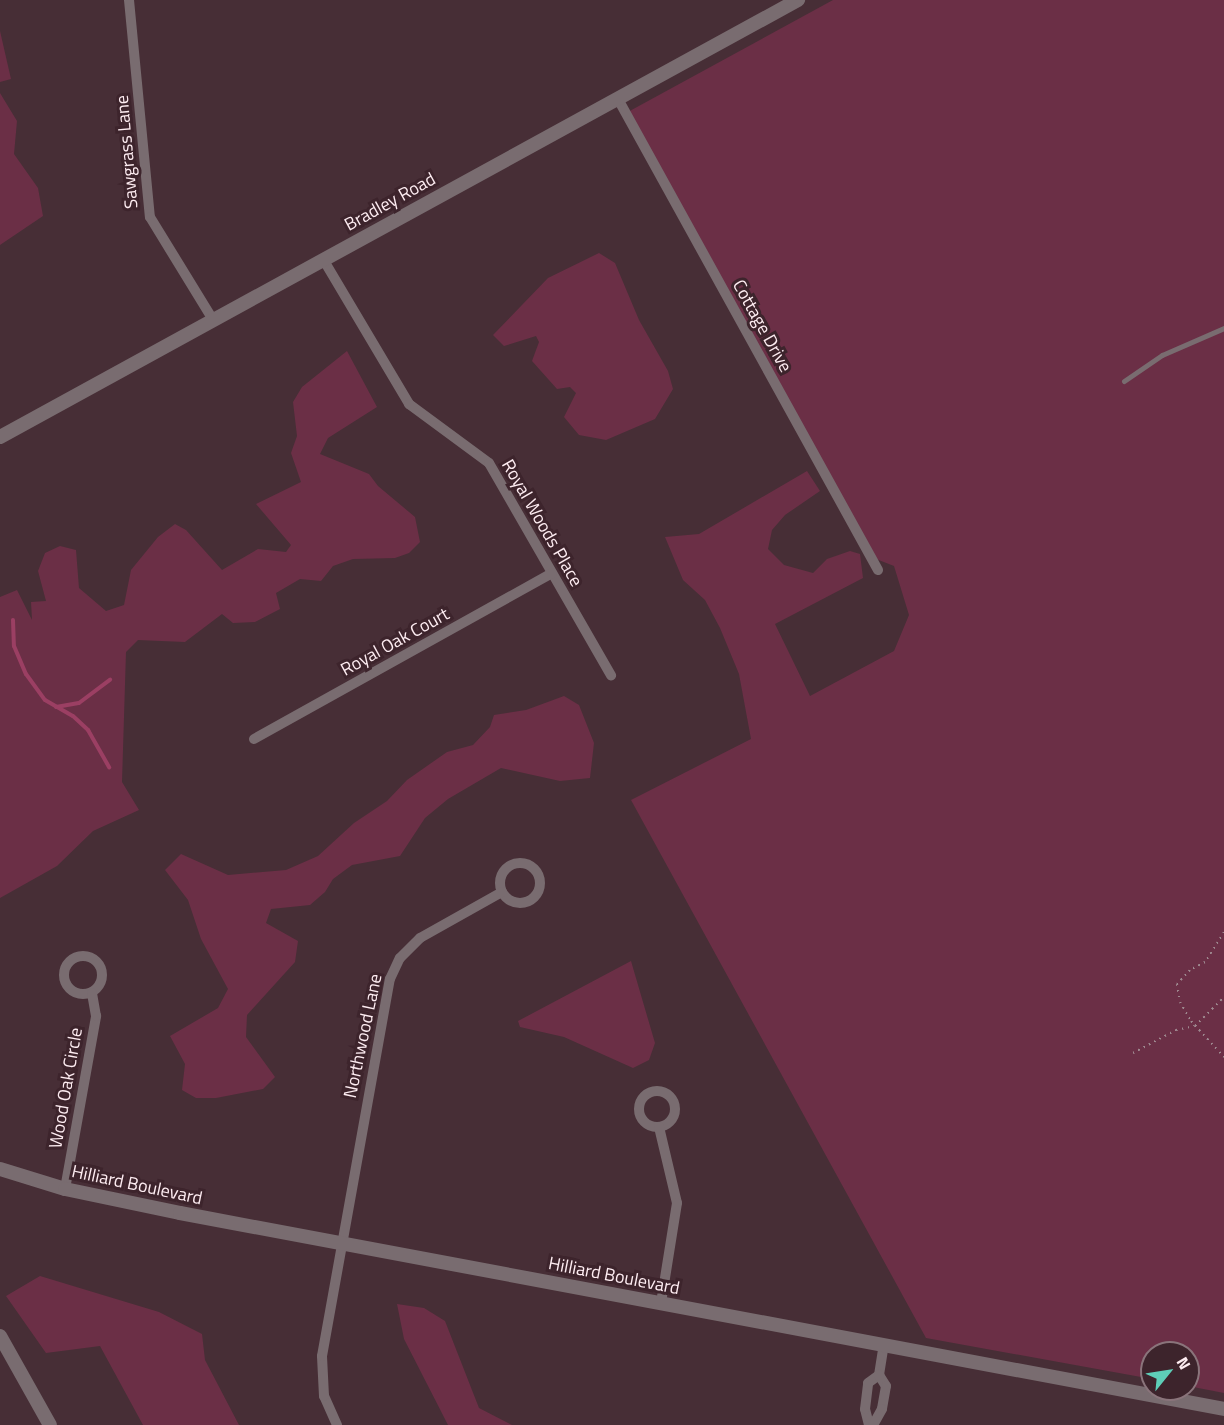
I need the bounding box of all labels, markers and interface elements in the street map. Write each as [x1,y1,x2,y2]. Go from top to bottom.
street label: Sawgrass Lane [111,94,143,210]
street label: Bradley Road [341,168,439,236]
street label: Cottage Drive [728,276,796,376]
street label: Royal Woods Place [497,456,587,590]
street label: Royal Oak Court [337,603,453,681]
street label: Northwood Lane [339,972,387,1100]
street label: Wood Oak Circle [45,1026,87,1150]
street label: Hilliard Boulevard [70,1161,204,1209]
street label: Hilliard Boulevard [547,1253,681,1299]
north arrow [1140,1341,1200,1401]
text: N [1171,1352,1197,1374]

